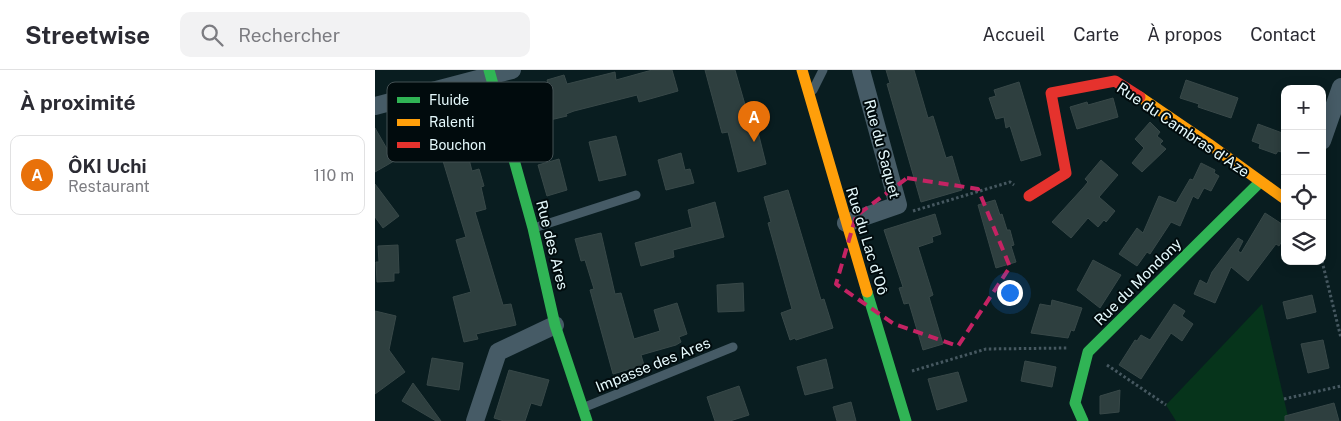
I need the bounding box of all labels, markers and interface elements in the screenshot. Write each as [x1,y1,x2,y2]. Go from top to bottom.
search box [180,12,530,57]
text: Streetwise [25,21,150,49]
icon: search [198,21,226,49]
text: Rechercher [238,24,340,46]
text: Accueil [983,24,1045,45]
text: Carte [1073,24,1119,45]
text: À propos [1147,24,1222,45]
text: Contact [1250,24,1316,45]
street label: Rue du Cambras d'Aze [1114,79,1253,180]
legend [387,82,553,162]
map controls [1281,85,1326,265]
button: + [1281,85,1326,130]
text: À proximité [20,90,136,115]
text: Fluide [429,92,469,108]
street label: Rue du Saquet [861,98,904,200]
pin: A [738,101,770,142]
text: Ralenti [429,114,475,130]
button: − [1281,130,1326,175]
text: Bouchon [429,137,486,153]
text: ÔKI Uchi [68,155,147,177]
text: A [31,166,43,185]
text: 110 m [313,166,354,185]
button: locate [1281,175,1326,220]
text: Restaurant [68,177,150,196]
street label: Rue du Lac d'Oô [843,185,892,297]
street label: Rue des Ares [533,198,572,291]
button: layers [1281,220,1326,265]
street label: Rue du Mondony [1091,235,1185,329]
your location [997,280,1023,306]
street label: Impasse des Ares [593,334,713,395]

